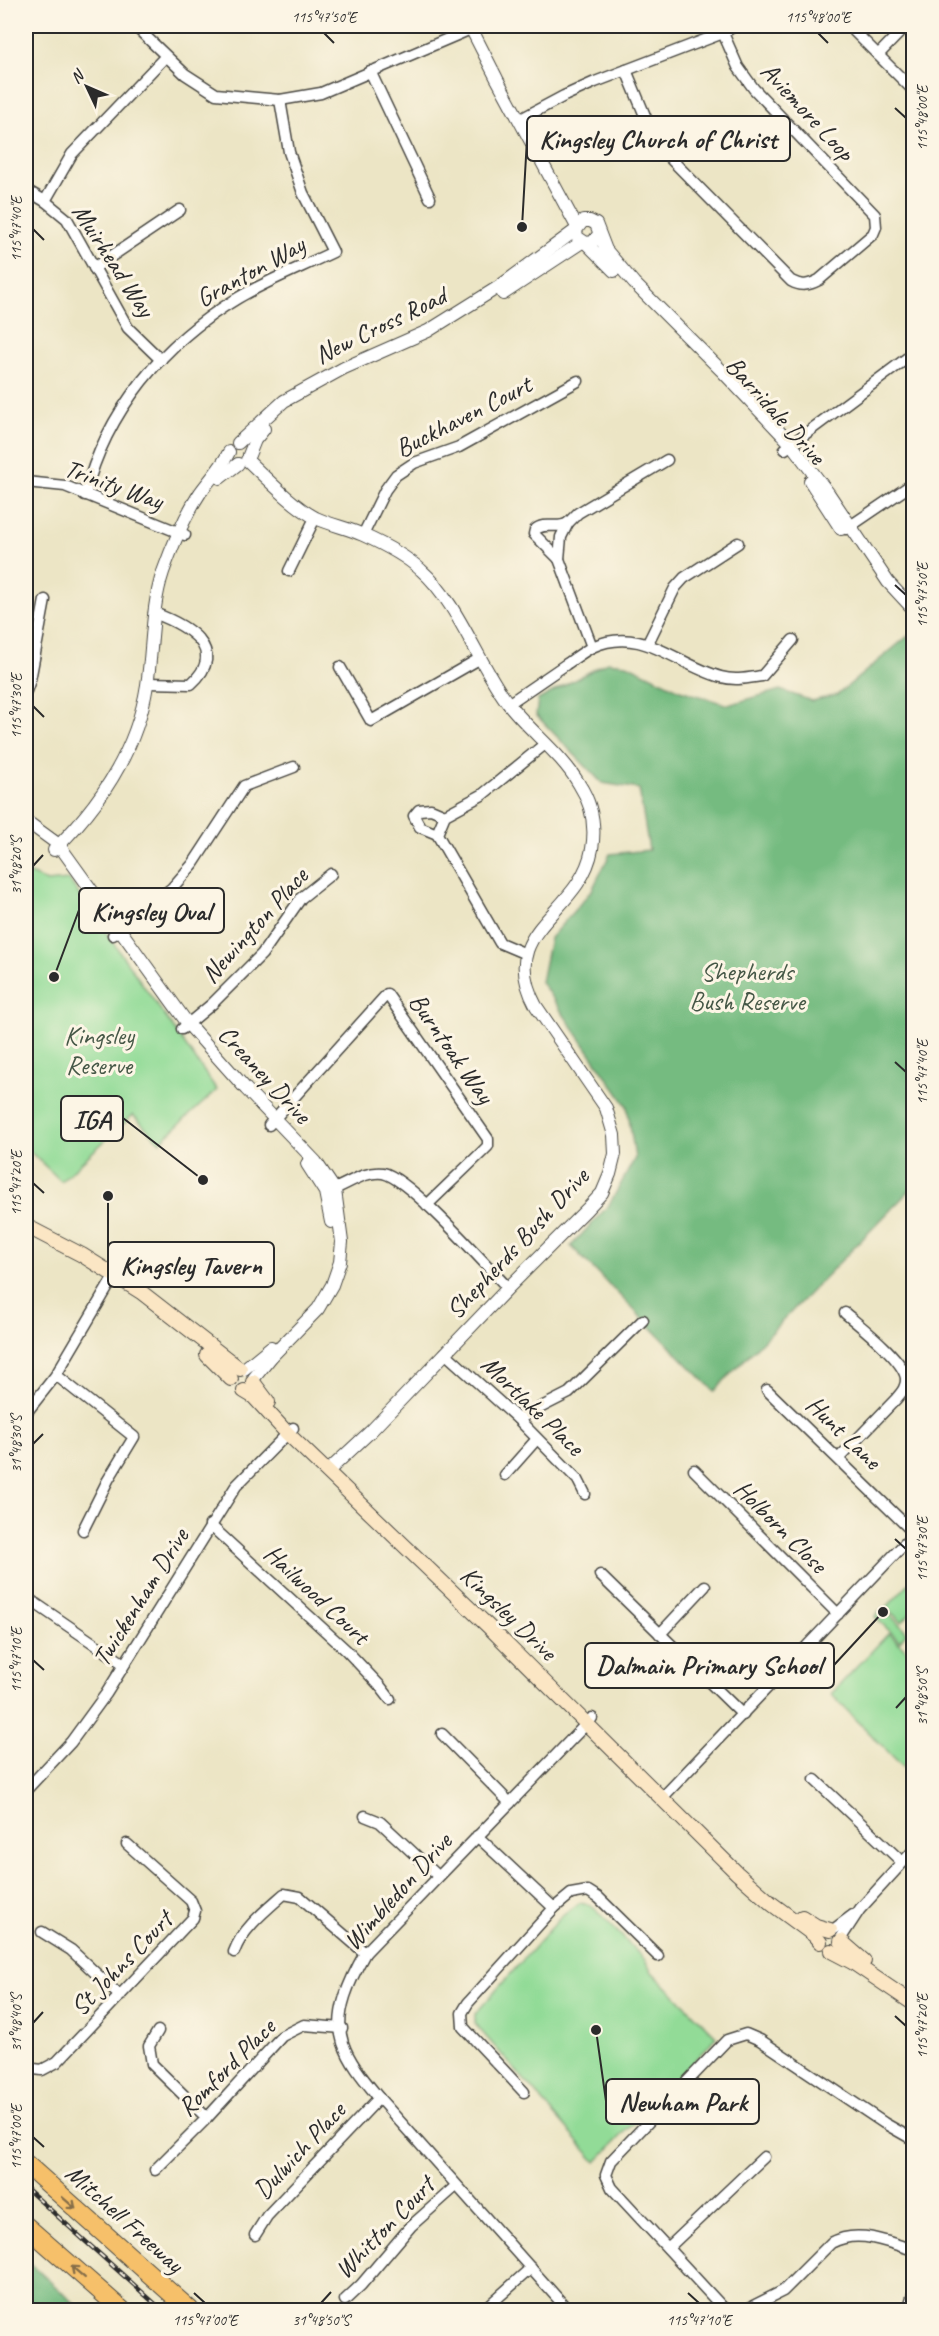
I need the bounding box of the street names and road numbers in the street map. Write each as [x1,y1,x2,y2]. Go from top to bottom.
street label: Aviemore Loop [753,55,863,169]
street label: Muirhead Way [65,197,164,325]
street label: Granton Way [190,227,312,315]
street label: New Cross Road [309,278,455,372]
street label: Barridale Drive [718,349,834,473]
street label: Buckhaven Court [390,367,539,465]
street label: Trinity Way [60,451,170,518]
street label: Newington Place [194,859,316,990]
street label: Burntoak Way [402,987,503,1112]
street label: Creaney Drive [211,1018,320,1132]
street label: Shepherds Bush Drive [439,1160,597,1326]
street label: Mortlake Place [474,1348,592,1464]
street label: Hunt Lane [799,1388,889,1477]
street label: Holborn Close [727,1473,836,1582]
street label: Twickenham Drive [85,1521,197,1672]
street label: Hailwood Court [257,1537,378,1653]
street label: Kingsley Drive [453,1559,566,1669]
street label: Wimbledon Drive [336,1825,460,1957]
street label: St Johns Court [63,1902,182,2023]
street label: Romford Place [170,2010,284,2123]
street label: Dulwich Place [246,2093,354,2206]
street label: Mitchell Freeway [59,2157,192,2281]
street label: Whitton Court [327,2167,444,2286]

